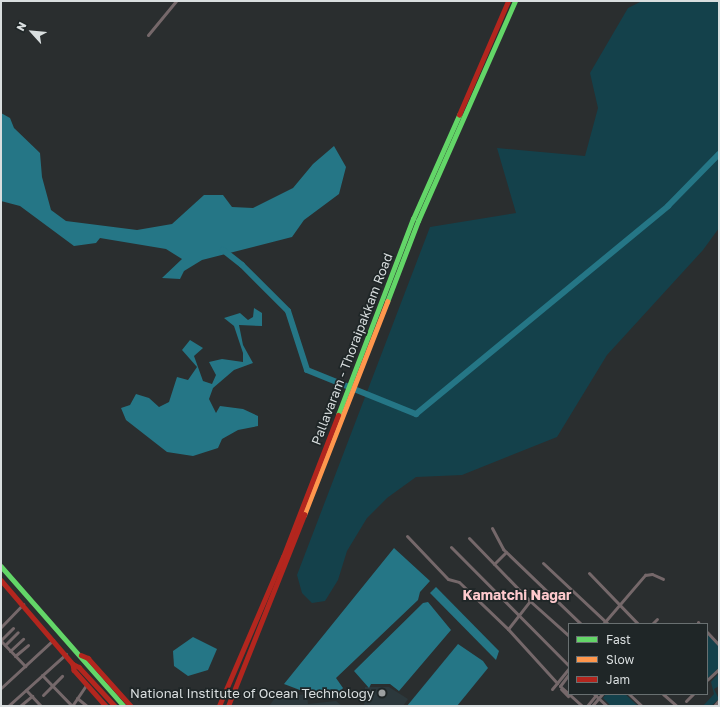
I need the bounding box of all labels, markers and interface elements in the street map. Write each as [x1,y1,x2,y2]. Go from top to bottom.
north arrow [12,12,52,52]
text: N [13,20,29,33]
street label: Pallavaram - Thoraipakkam Road [308,251,396,447]
district label: Kamatchi Nagar [463,587,571,603]
legend [568,623,708,695]
text: Fast [606,632,631,647]
text: Slow [606,652,634,667]
text: Jam [606,672,630,687]
place label: National Institute of Ocean Technology [130,685,374,701]
marker: National Institute of Ocean Technology [377,688,387,698]

